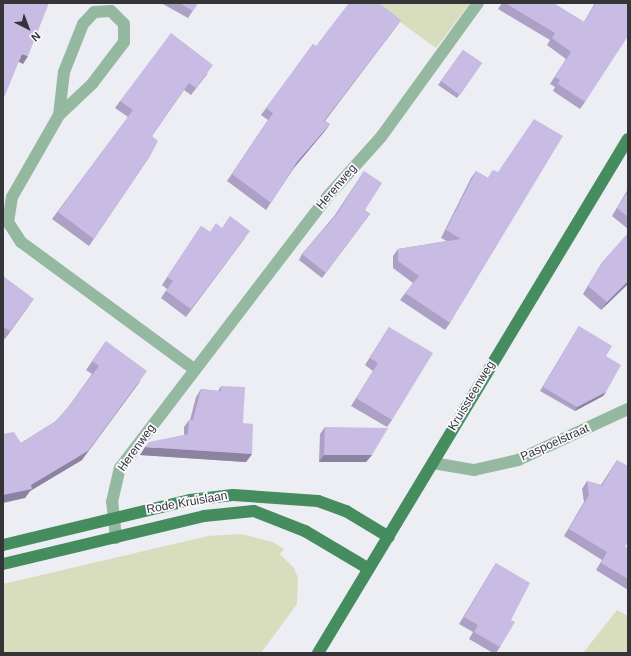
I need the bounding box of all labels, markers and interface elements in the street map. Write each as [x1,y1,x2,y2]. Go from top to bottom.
north arrow [8,8,48,48]
text: N [29,30,43,44]
street label: Herenweg [314,161,360,213]
street label: Kruissteenweg [446,359,498,433]
street label: Paspoelstraat [519,421,591,465]
street label: Herenweg [115,422,159,474]
street label: Rode Kruislaan [145,489,229,517]

